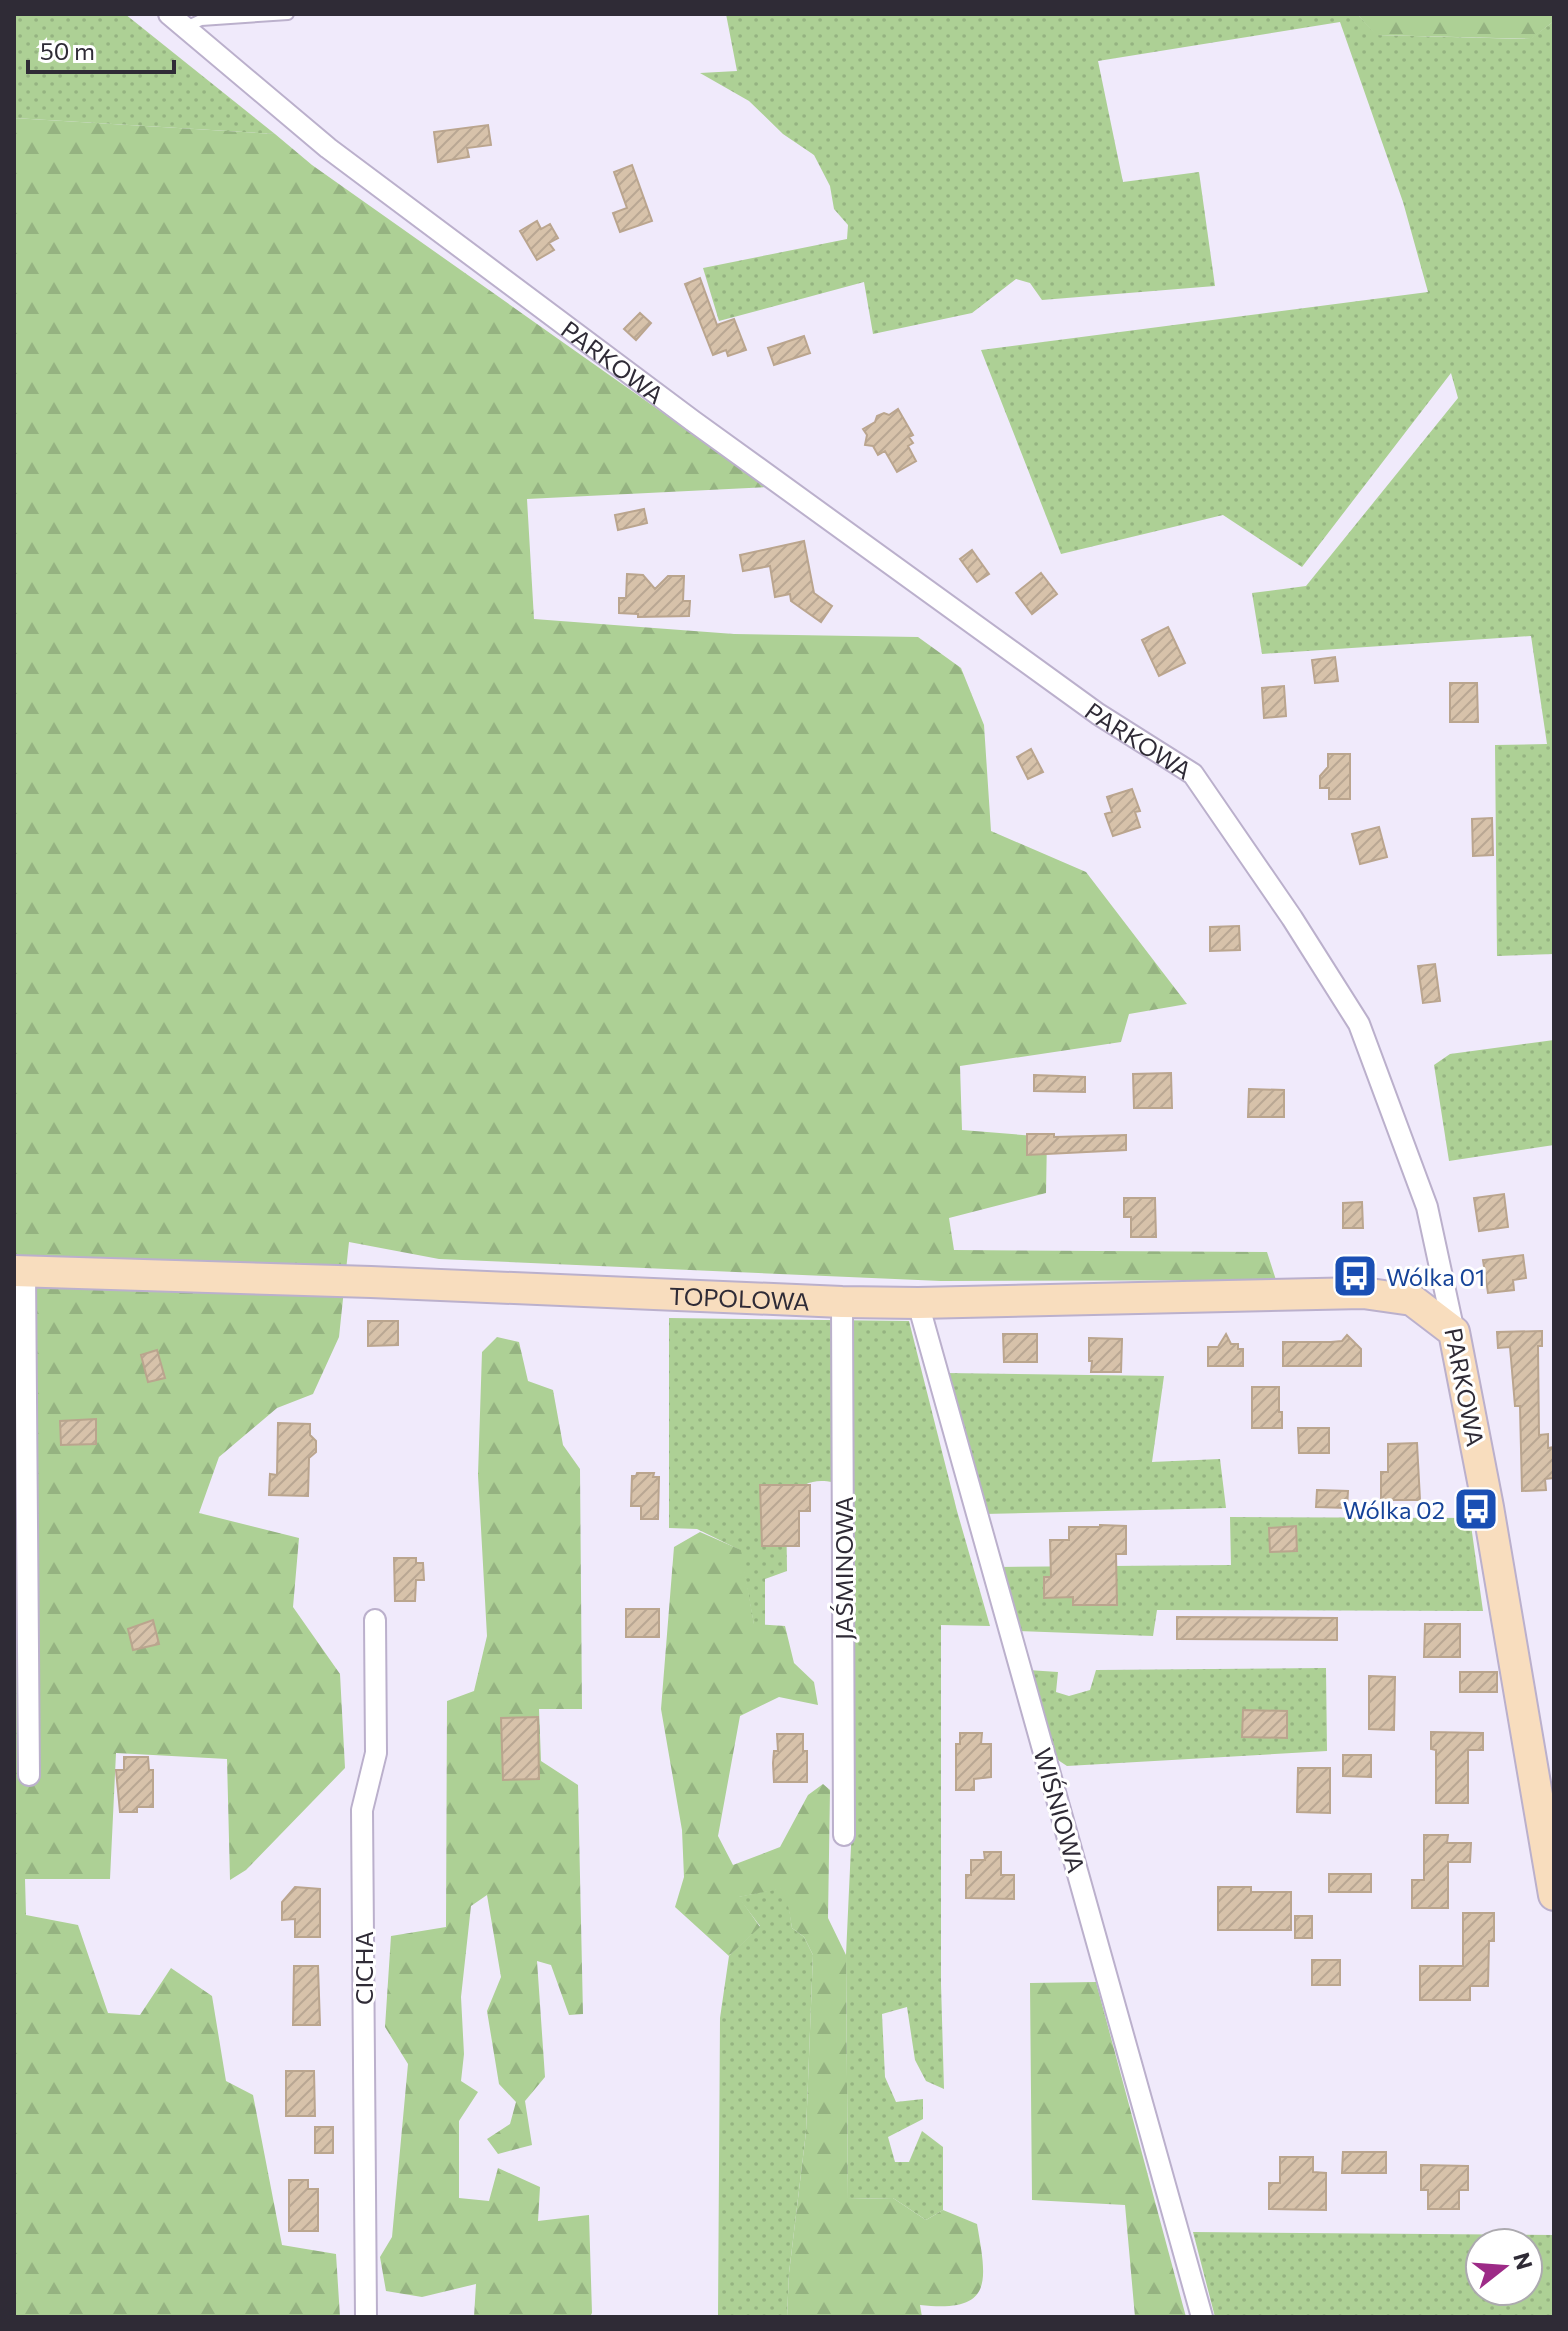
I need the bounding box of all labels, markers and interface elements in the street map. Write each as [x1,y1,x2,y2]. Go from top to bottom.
scale bar [28,24,174,74]
text: 50 m [40,36,95,65]
street label: PARKOWA [556,314,670,409]
street label: PARKOWA [1080,695,1197,784]
bus stop icon: Wólka 01 [1331,1252,1379,1300]
place label: Wólka 01 [1386,1262,1485,1291]
street label: TOPOLOWA [669,1280,810,1315]
street label: PARKOWA [1439,1325,1491,1449]
bus stop icon: Wólka 02 [1452,1485,1500,1533]
place label: Wólka 02 [1343,1495,1445,1524]
street label: JAŚMINOWA [829,1496,858,1640]
street label: WIŚNIOWA [1028,1744,1092,1876]
street label: CICHA [349,1931,378,2005]
north arrow [1464,2227,1544,2307]
text: N [1508,2249,1539,2273]

